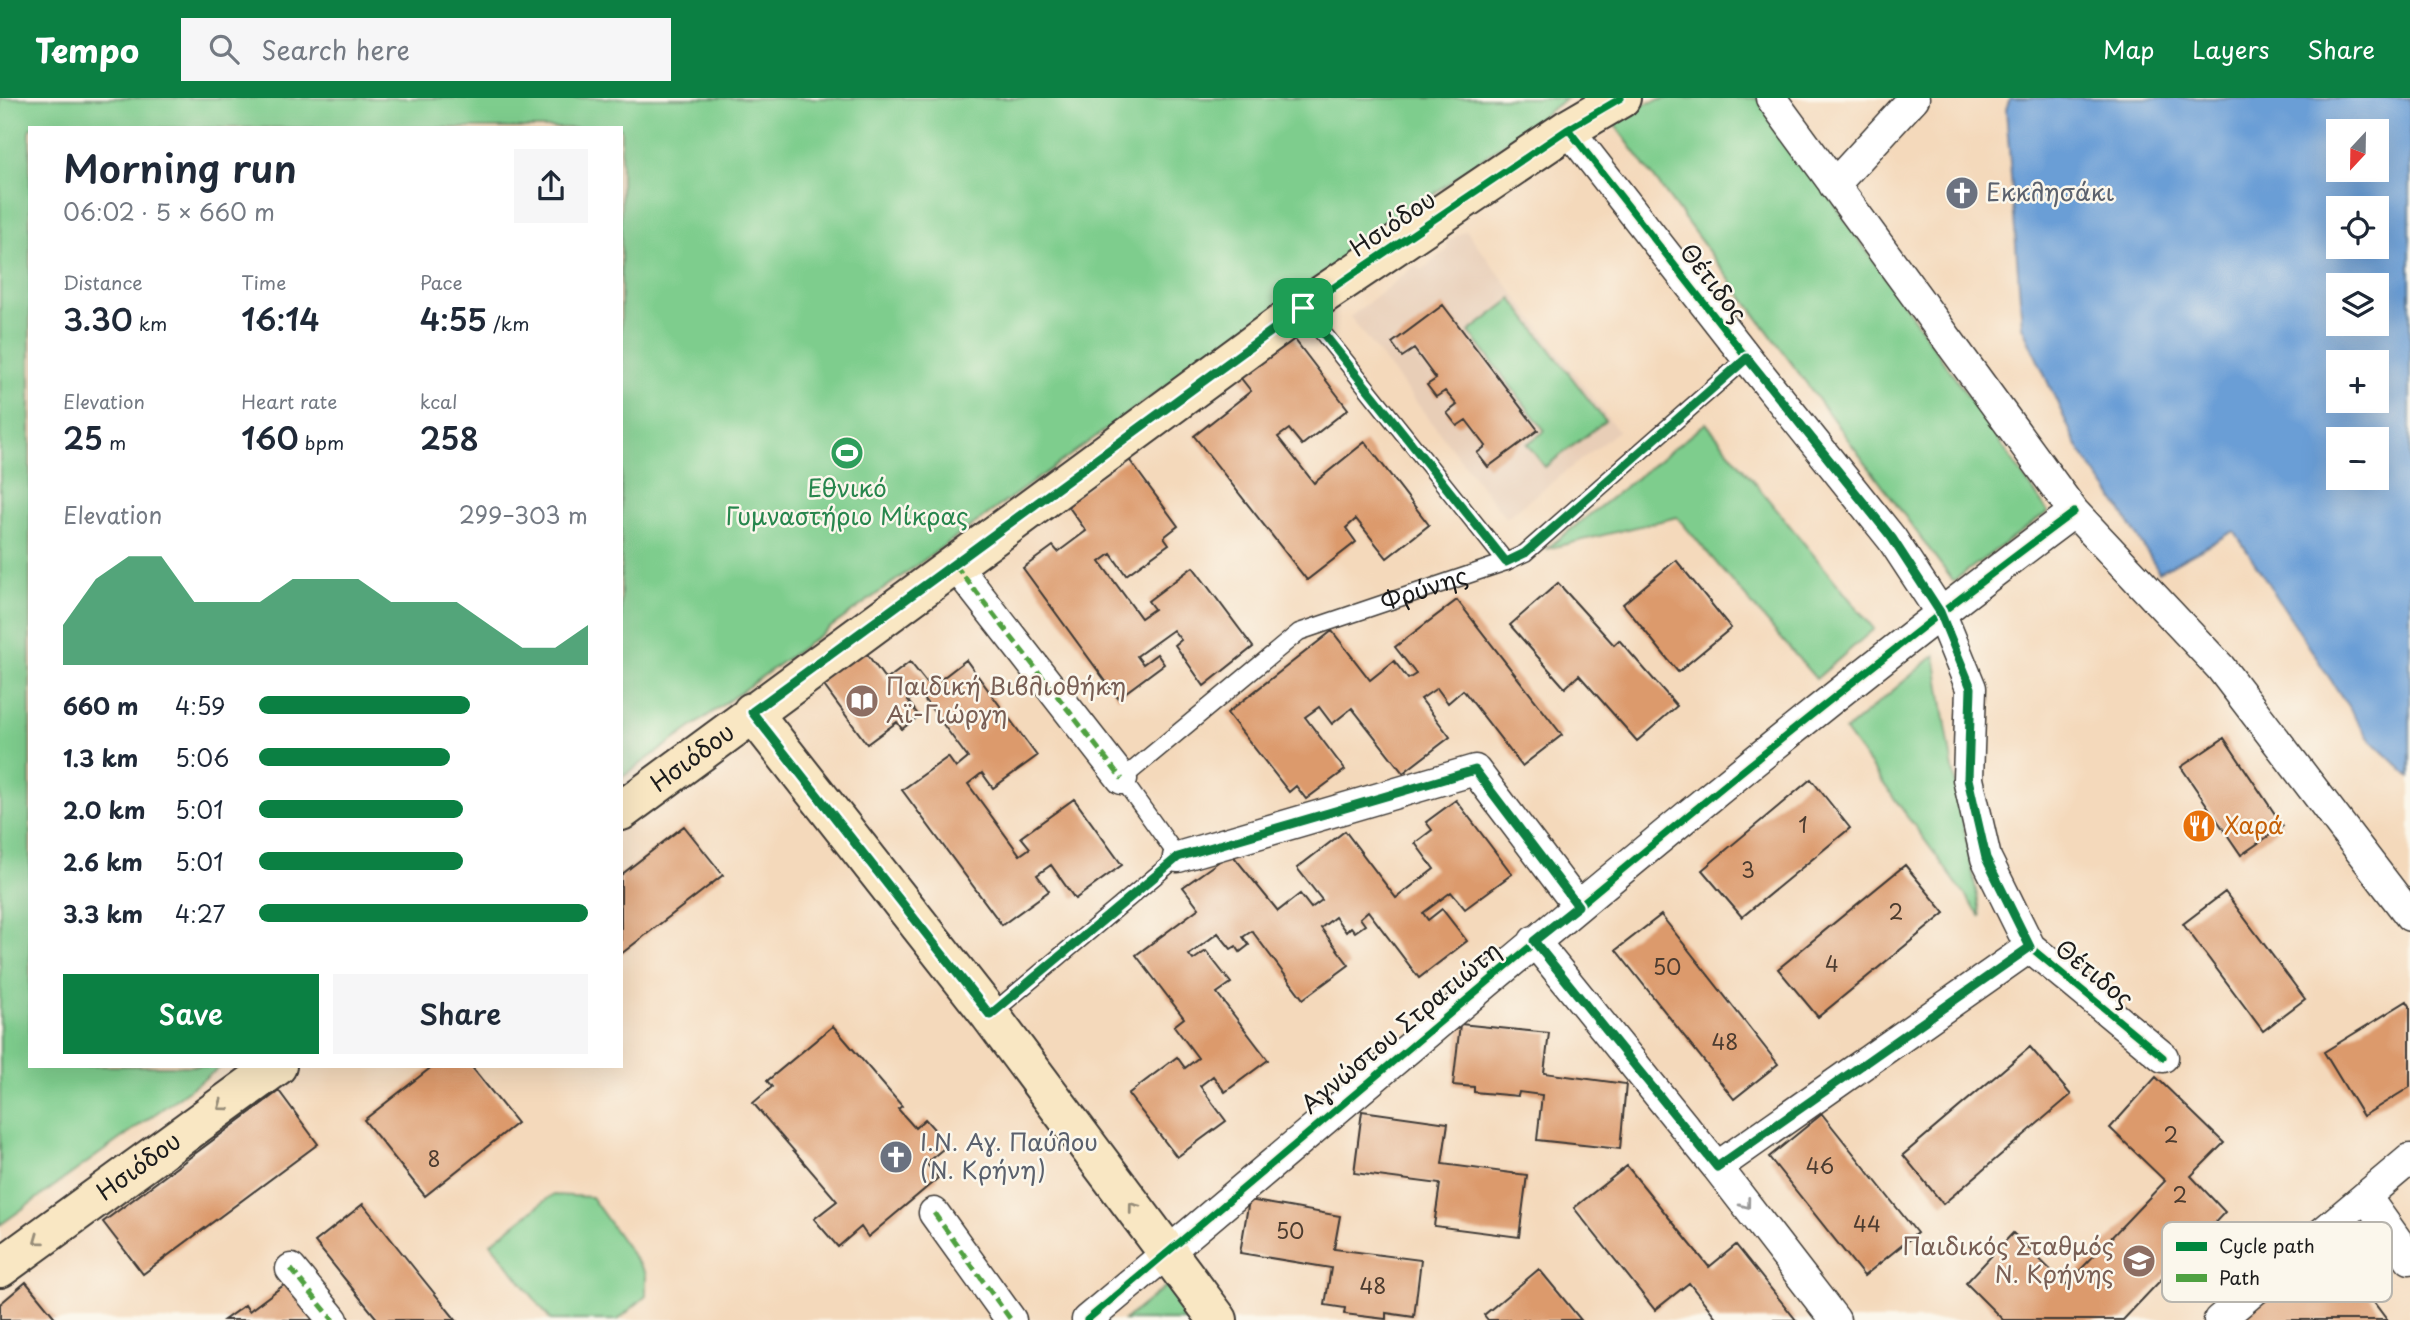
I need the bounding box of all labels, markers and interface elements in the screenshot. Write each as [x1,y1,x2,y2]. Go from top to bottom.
search box [181,18,671,81]
text: Tempo [35,24,139,74]
icon: search [205,30,243,68]
text: Search here [261,30,410,69]
text: Map [2103,31,2154,67]
text: Layers [2192,31,2269,67]
text: Share [2307,31,2375,67]
north arrow [2326,119,2389,182]
map controls [2326,119,2389,490]
text: Morning run [63,139,297,196]
button: share [514,149,588,223]
place label: Εκκλησάκι [1986,173,2115,209]
church icon: Εκκλησάκι [1943,174,1981,212]
street label: Ησιόδου [1342,180,1442,264]
text: 06:02 · 5 × 660 m [63,194,275,229]
button: locate [2326,196,2389,259]
street label: Θέτιδος [1672,235,1757,329]
text: Distance [63,268,143,296]
text: Time [241,268,286,296]
text: Pace [420,268,463,296]
button: layers [2326,273,2389,336]
pin [1273,278,1333,338]
icon: arrive [1284,289,1322,327]
text: 3.30 [63,296,133,341]
text: 16:14 [241,296,320,341]
text: 4:55 [420,296,487,341]
text: km [133,309,167,337]
text: /km [487,309,529,337]
button: + [2326,350,2389,413]
text: Elevation [63,387,145,415]
text: Heart rate [241,387,337,415]
text: kcal [420,387,458,415]
text: 25 [63,415,103,460]
text: 160 [241,415,299,460]
text: 258 [420,415,479,460]
button: − [2326,427,2389,490]
text: m [103,428,126,456]
text: bpm [299,428,344,456]
sports icon: Εθνικό Γυμναστήριο Μίκρας [828,434,866,472]
place label: Εθνικό Γυμναστήριο Μίκρας [726,469,968,533]
text: Elevation [63,497,162,532]
text: 299–303 m [459,497,588,532]
street label: Φρύνης [1375,556,1472,619]
place label: Παιδική Βιβλιοθήκη Αϊ-Γιώργη [886,667,1126,731]
library icon: Παιδική Βιβλιοθήκη Αϊ-Γιώργη [843,682,881,720]
text: 660 m [63,688,139,723]
text: 4:59 [175,688,225,723]
street label: Ησιόδου [642,713,741,800]
text: 1.3 km [63,740,138,775]
text: 5:06 [175,740,229,775]
text: 2.0 km [63,792,145,827]
text: 5:01 [175,792,223,827]
place label: Χαρά [2224,806,2284,842]
restaurant icon: Χαρά [2180,807,2218,845]
house number: 1 [1798,808,1808,840]
text: 2.6 km [63,844,143,879]
text: 5:01 [175,844,223,879]
house number: 3 [1741,853,1755,885]
house number: 2 [1889,895,1903,927]
text: 3.3 km [63,896,143,931]
text: 4:27 [175,896,226,931]
street label: Θέτιδος [2048,930,2142,1015]
street label: Αγνώστου Στρατιώτη [1292,932,1507,1121]
house number: 4 [1825,947,1839,979]
house number: 50 [1653,950,1681,982]
button: Save [63,974,319,1054]
button: Share [333,974,588,1054]
house number: 48 [1712,1025,1738,1057]
one-way arrow [217,1098,230,1110]
house number: 2 [2164,1118,2178,1150]
street label: Ησιόδου [88,1122,188,1208]
place label: Ι.Ν. Αγ. Παύλου (Ν. Κρήνη) [920,1123,1098,1187]
church icon: Ι.Ν. Αγ. Παύλου (Ν. Κρήνη) [877,1138,915,1176]
house number: 8 [427,1142,441,1174]
house number: 46 [1806,1149,1834,1181]
house number: 2 [2173,1178,2187,1210]
one-way arrow [1738,1197,1751,1209]
one-way arrow [1129,1202,1141,1214]
house number: 44 [1853,1207,1881,1239]
house number: 50 [1276,1214,1304,1246]
legend [2162,1222,2392,1302]
place label: Παιδικός Σταθμός Ν. Κρήνης [1903,1227,2114,1291]
text: Cycle path [2219,1231,2315,1259]
one-way arrow [33,1232,46,1244]
school or university icon: Παιδικός Σταθμός Ν. Κρήνης [2120,1242,2158,1280]
text: Path [2219,1263,2260,1291]
house number: 48 [1360,1269,1386,1301]

